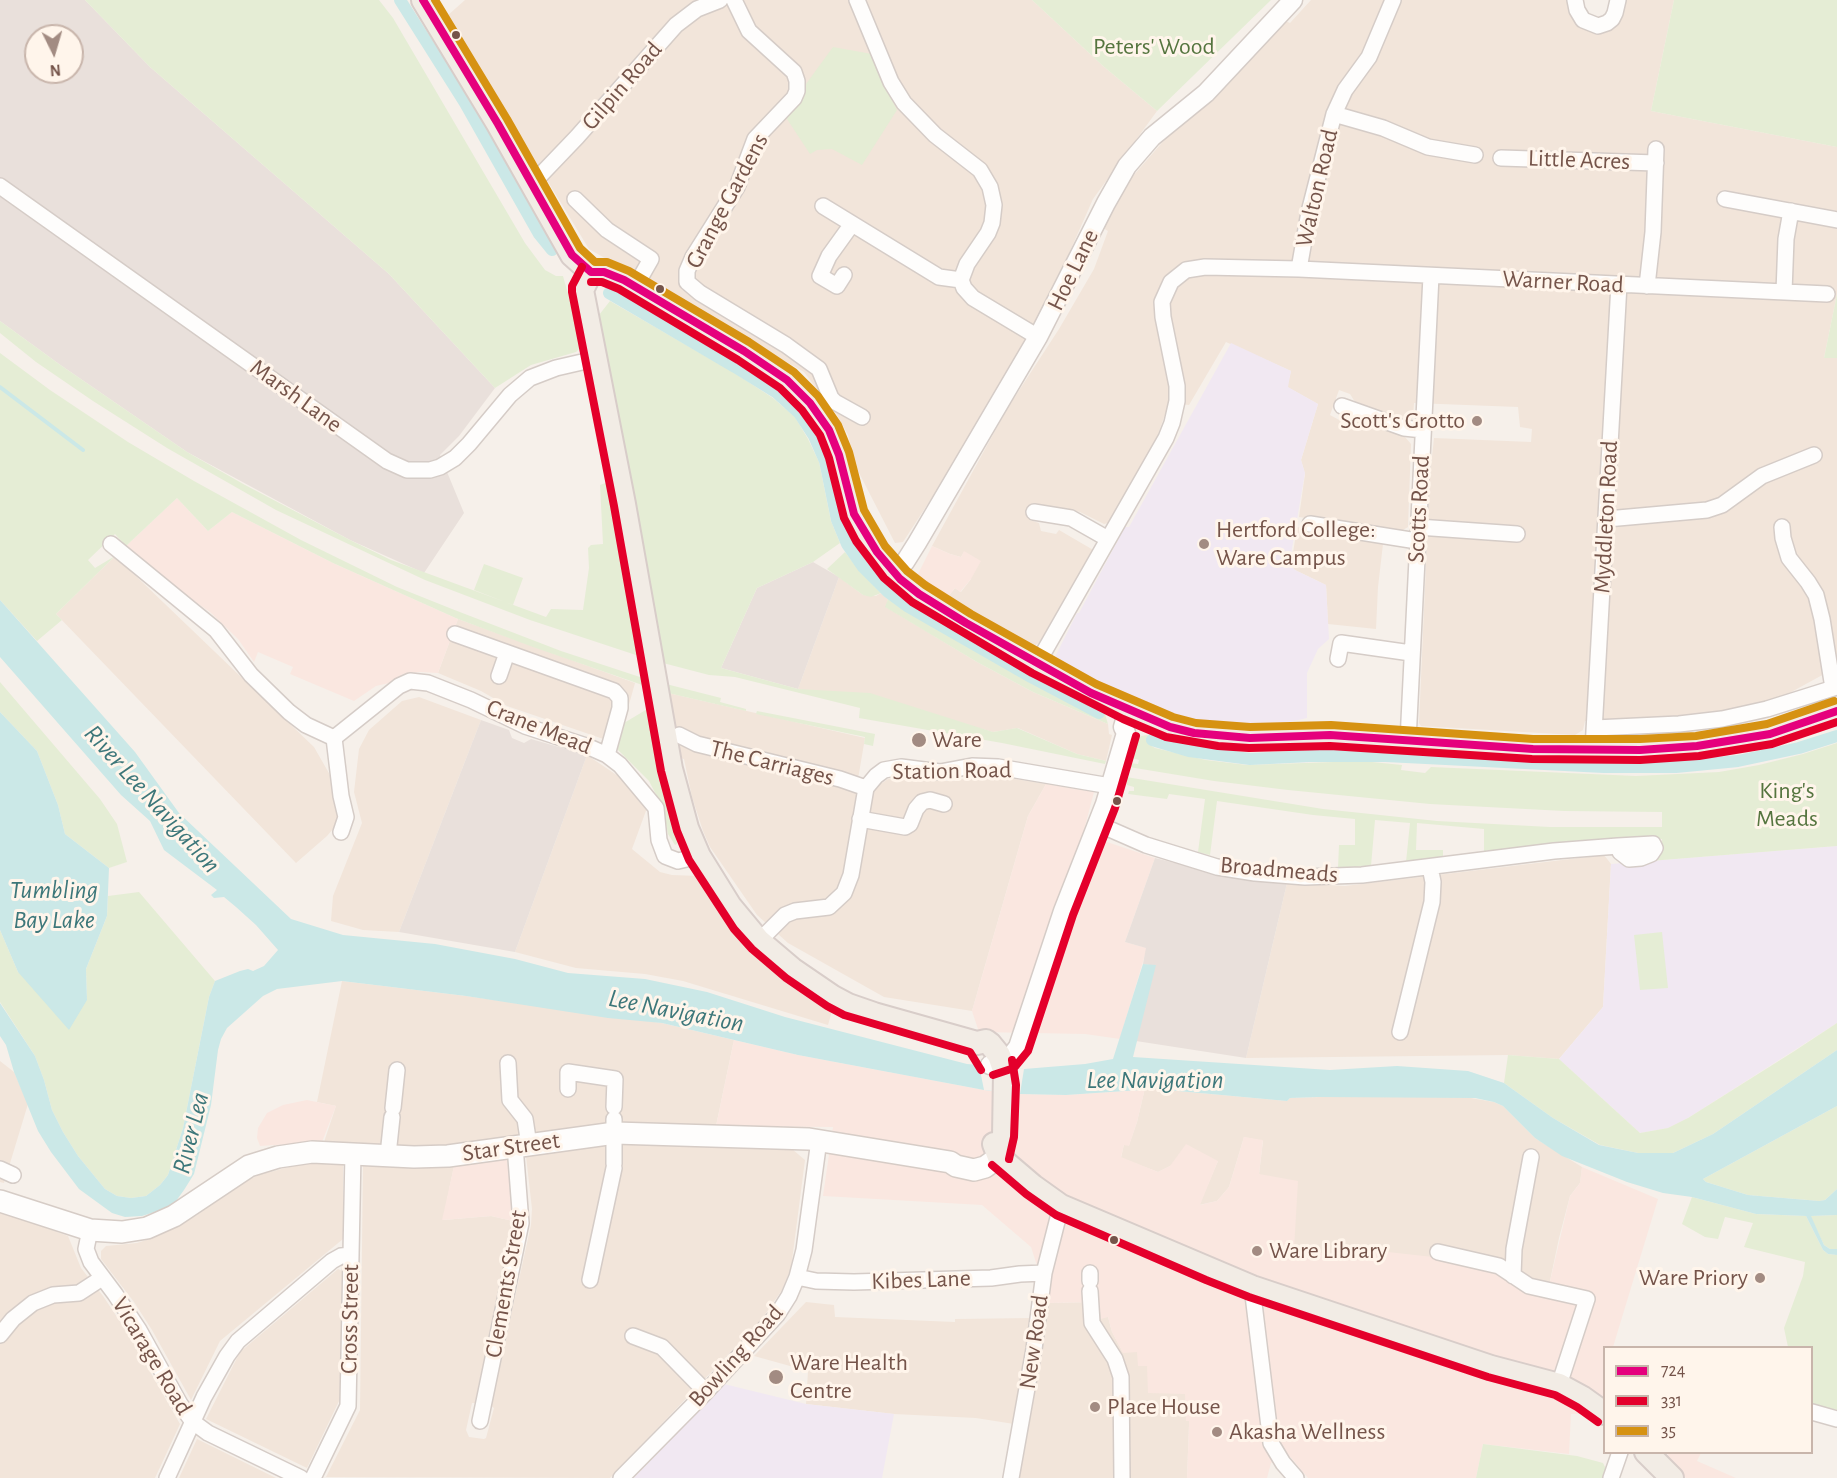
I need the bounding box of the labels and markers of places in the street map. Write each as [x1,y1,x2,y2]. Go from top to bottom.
unlabelled marker [450,29,462,41]
unlabelled marker [654,283,666,295]
place label: Scott's Grotto [1340,407,1465,435]
marker: Scott's Grotto [1470,414,1484,428]
place label: Hertford College: Ware Campus [1216,516,1376,572]
marker: Hertford College: Ware Campus [1197,537,1211,551]
place label: Ware [932,726,982,754]
marker: Ware [910,731,928,749]
unlabelled marker [1111,795,1123,807]
unlabelled marker [1108,1234,1120,1246]
place label: Ware Library [1269,1237,1387,1265]
marker: Ware Library [1250,1244,1264,1258]
place label: Ware Priory [1639,1264,1748,1292]
marker: Ware Priory [1753,1271,1767,1285]
place label: Ware Health Centre [790,1349,908,1405]
marker: Ware Health Centre [767,1368,785,1386]
place label: Place House [1107,1393,1221,1421]
marker: Place House [1088,1400,1102,1414]
place label: Akasha Wellness [1229,1418,1385,1446]
marker: Akasha Wellness [1210,1425,1224,1439]

